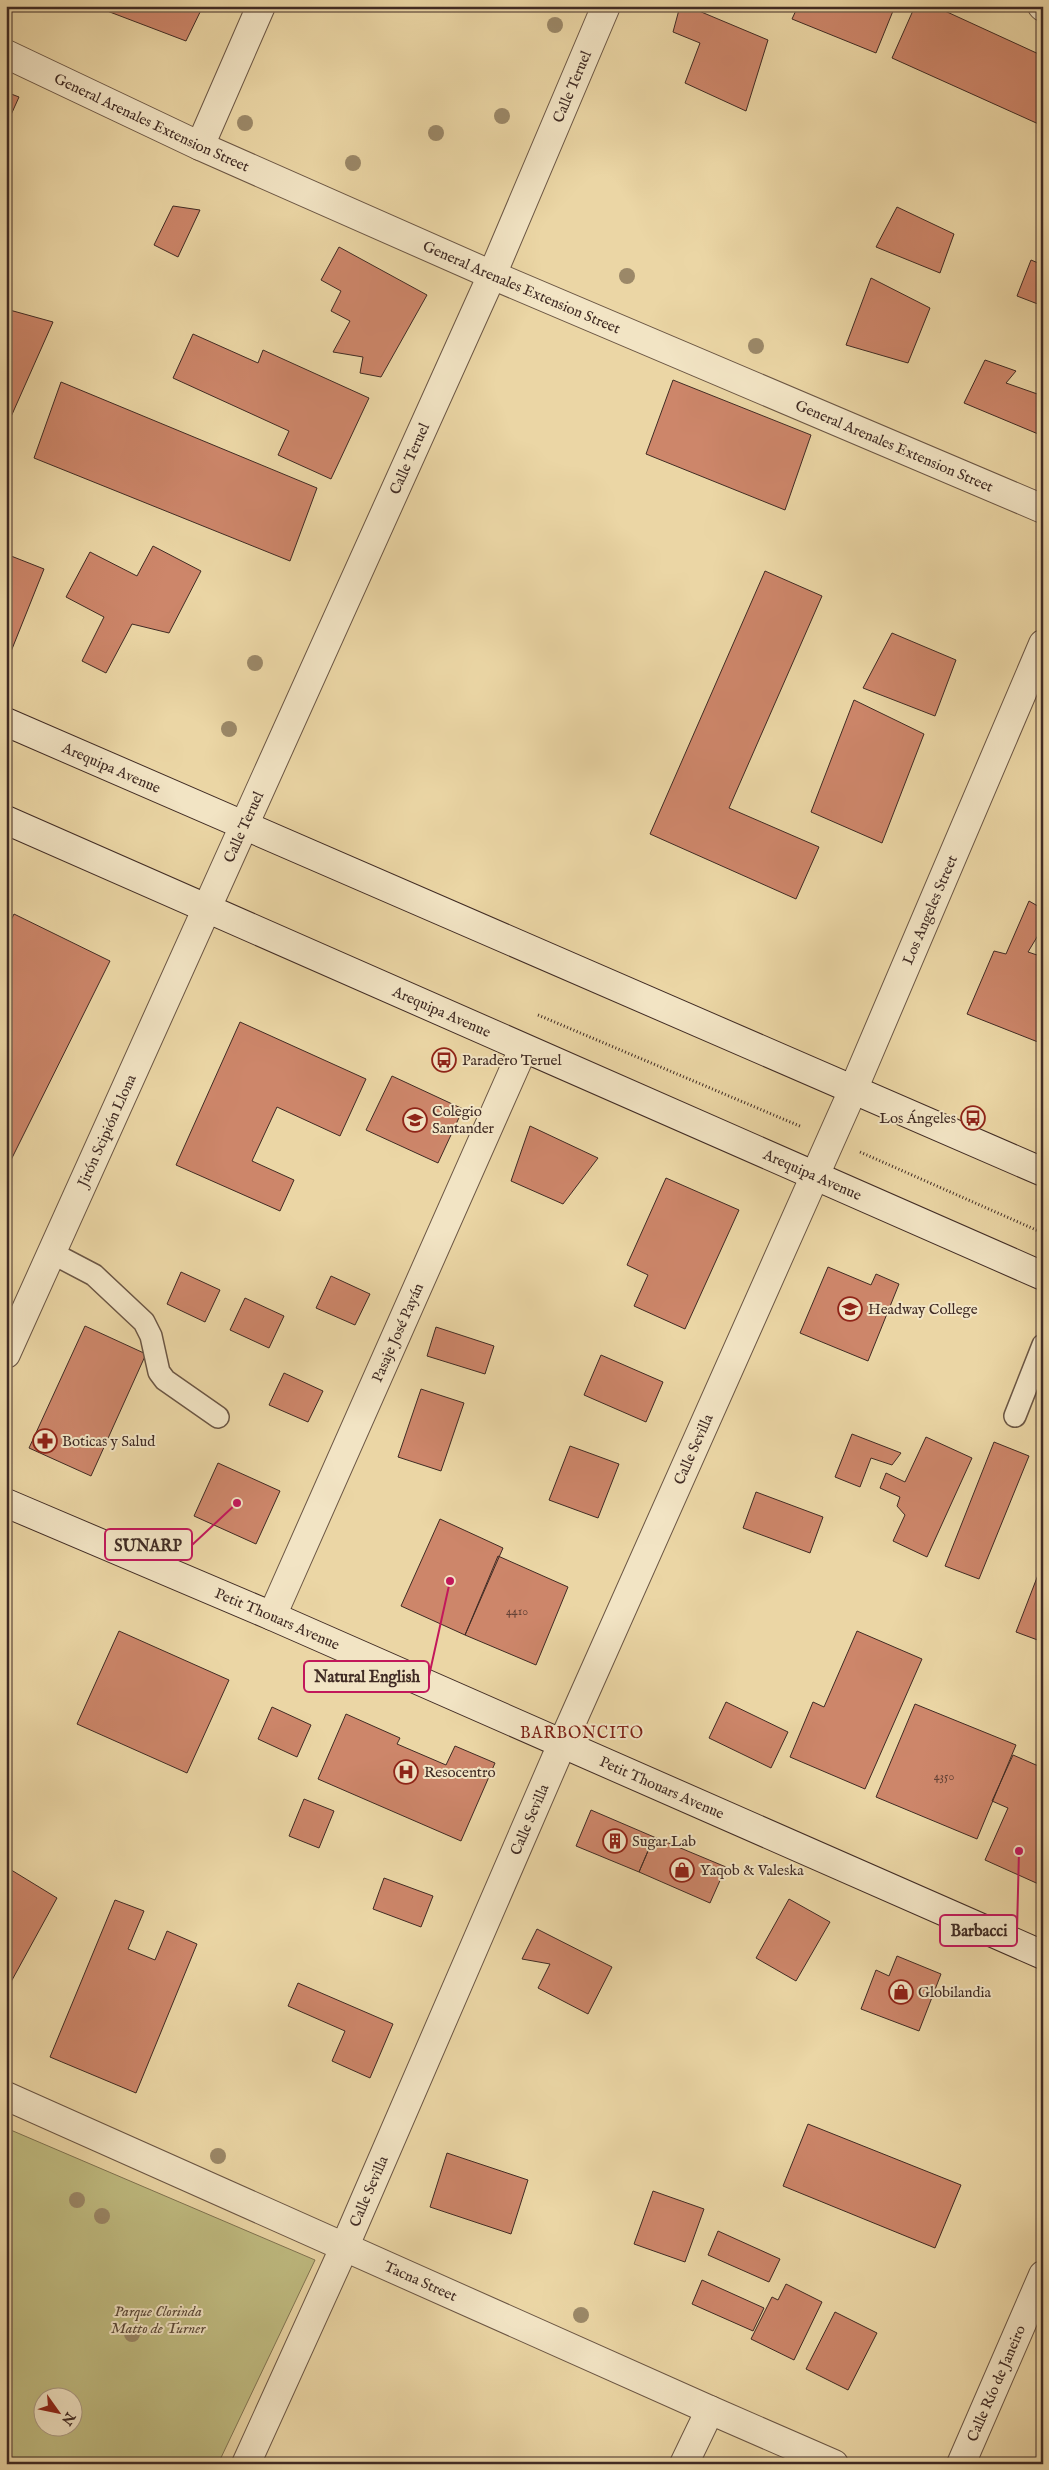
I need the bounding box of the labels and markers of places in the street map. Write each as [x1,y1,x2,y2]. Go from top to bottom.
bus stop icon: Paradero Teruel [431,1047,457,1073]
place label: Paradero Teruel [462,1051,562,1070]
place label: Colegio Santander [432,1102,495,1138]
bus stop icon: Los Ángeles [960,1105,986,1131]
school or university icon: Colegio Santander [402,1107,428,1133]
place label: Los Ángeles [879,1109,956,1128]
school or university icon: Headway College [837,1296,863,1322]
place label: Headway College [868,1300,978,1319]
pharmacy icon: Boticas y Salud [32,1428,58,1454]
place label: Boticas y Salud [62,1432,156,1451]
callout: SUNARP [105,1529,192,1560]
callout: Natural English [304,1661,429,1692]
hospital icon: Resocentro [393,1759,419,1785]
place label: Resocentro [424,1763,496,1782]
building icon: Sugar Lab [602,1828,628,1854]
place label: Sugar Lab [632,1832,696,1851]
shop icon: Yaqob & Valeska [669,1857,695,1883]
place label: Yaqob & Valeska [700,1861,804,1880]
callout: Barbacci [940,1915,1017,1946]
shop icon: Globilandia [888,1979,914,2005]
place label: Globilandia [918,1983,992,2002]

